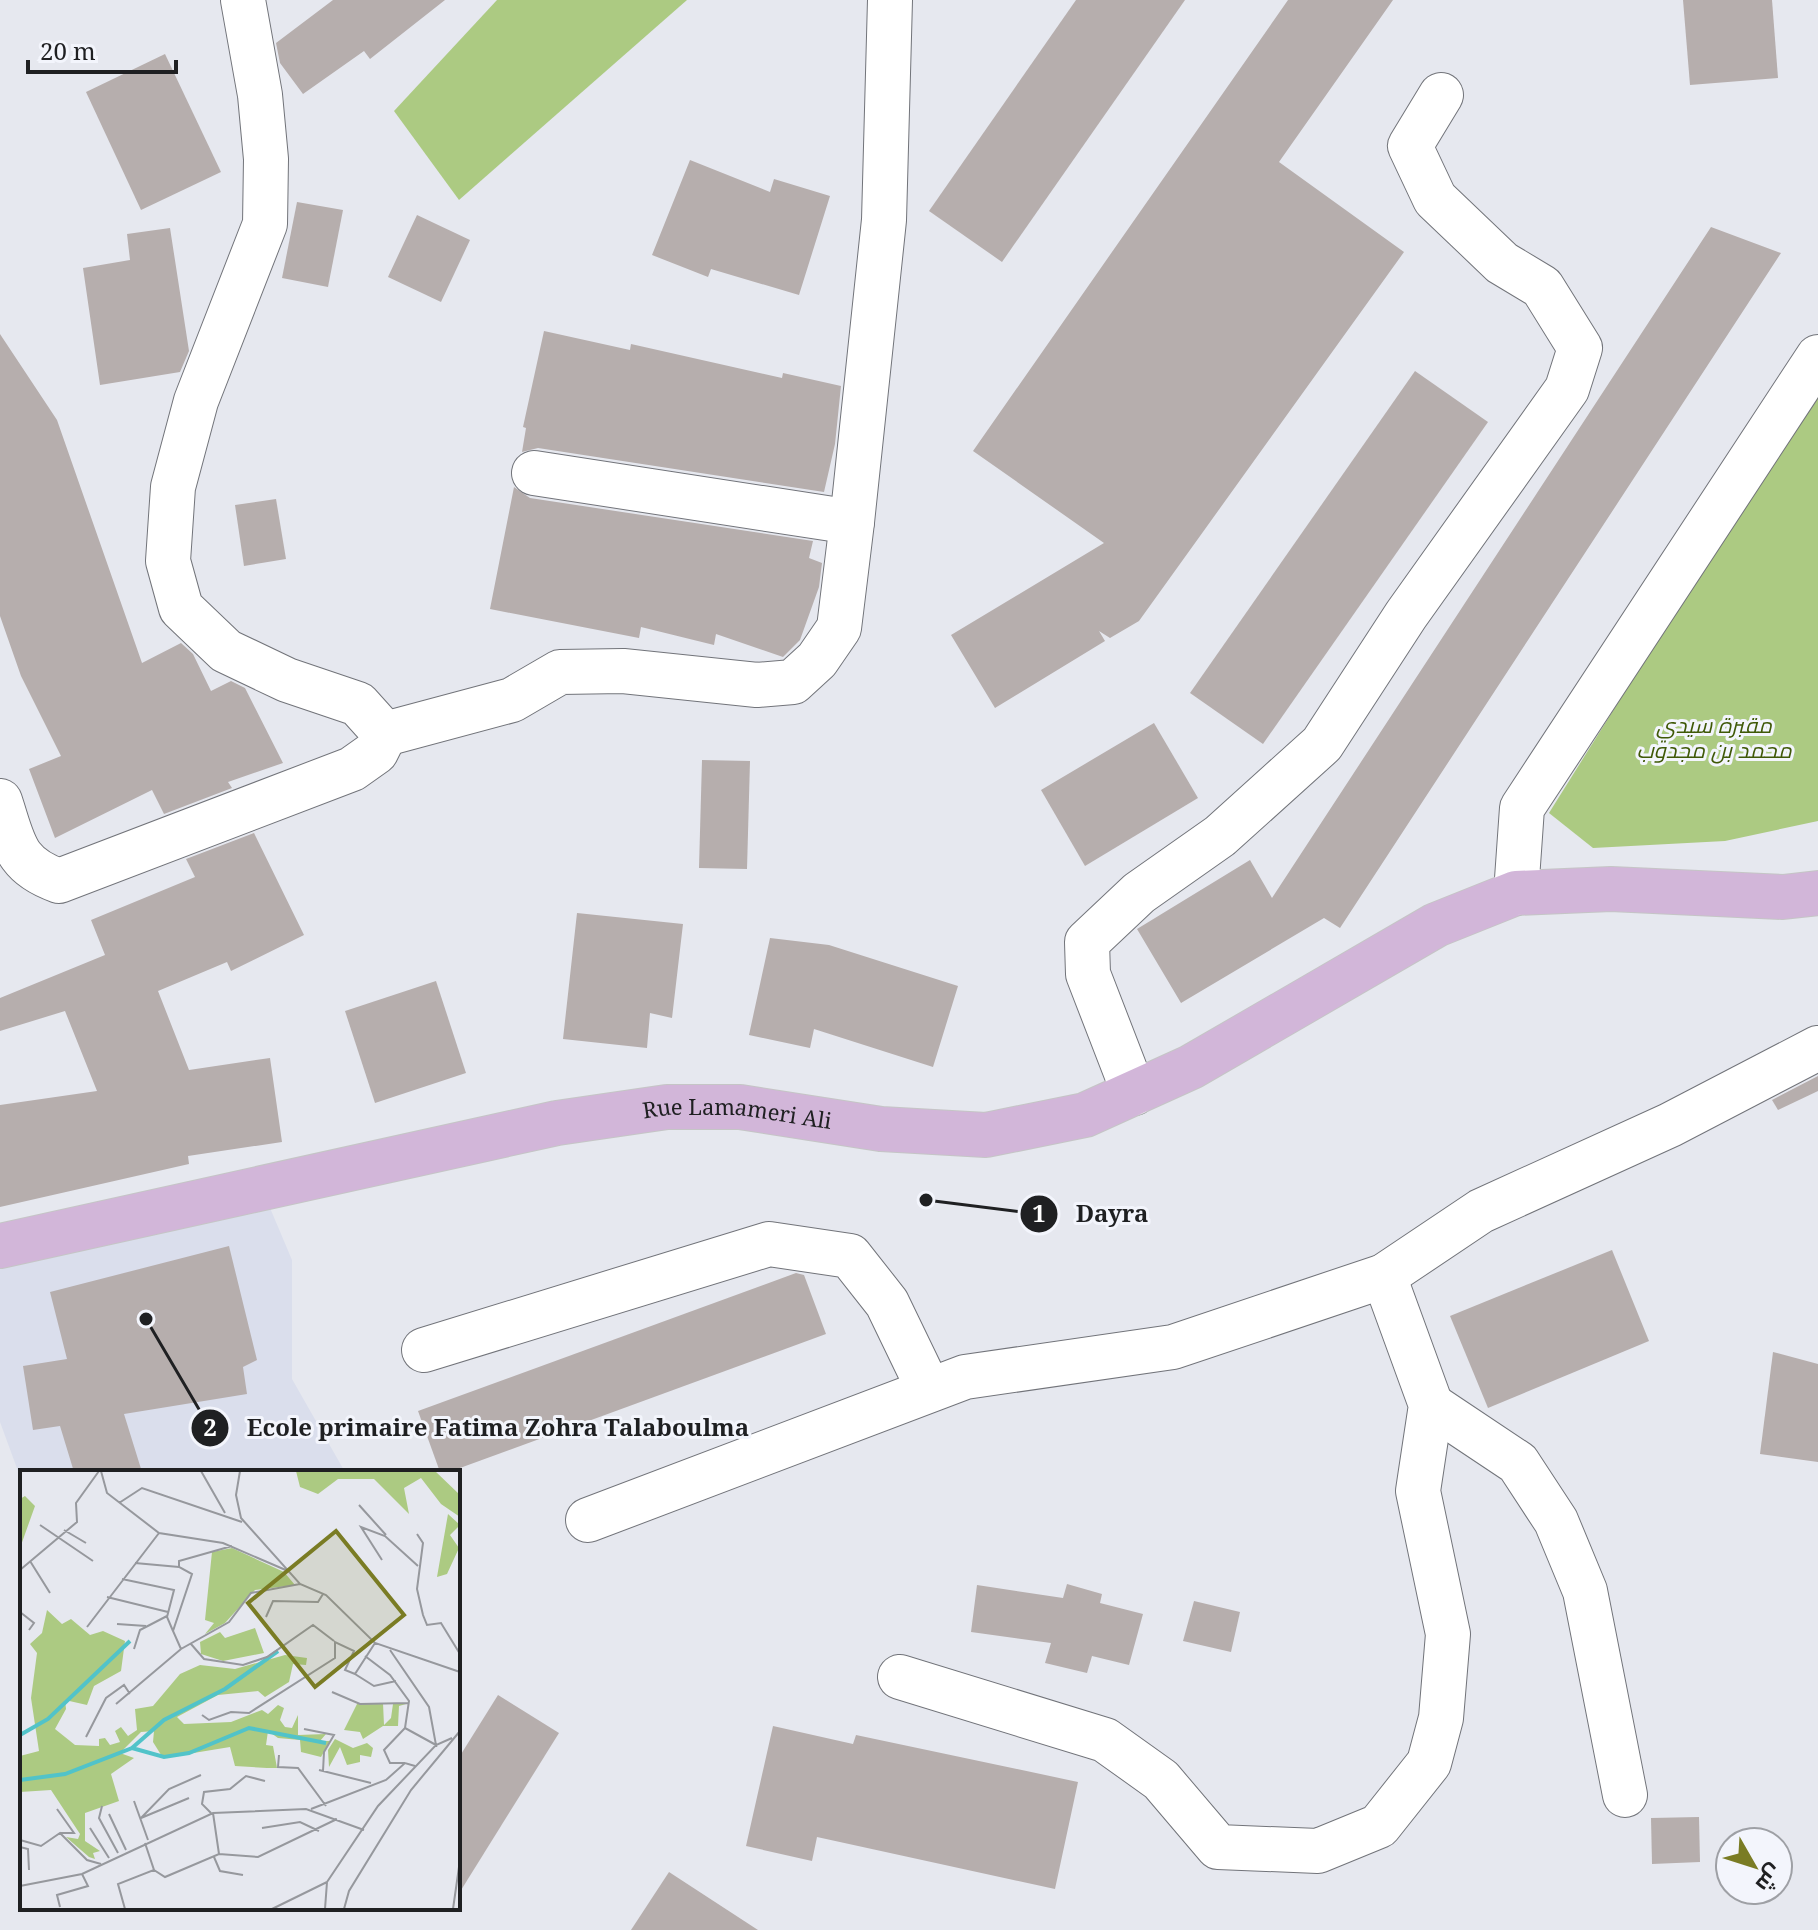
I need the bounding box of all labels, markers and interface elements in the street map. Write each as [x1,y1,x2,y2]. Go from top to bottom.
scale bar [28,24,176,74]
text: 20 m [40,34,96,67]
park label: مقبرة سيدي محمد بن مجدوب [1636,709,1792,764]
street label: Rue Lamameri Ali [640,1090,834,1135]
callout: Dayra [1019,1190,1164,1238]
text: 1 [1032,1196,1046,1229]
text: Dayra [1076,1196,1148,1229]
callout: Ecole primaire Fatima Zohra Talaboulma [190,1404,765,1452]
text: 2 [203,1410,217,1443]
text: Ecole primaire Fatima Zohra Talaboulma [247,1410,749,1443]
inset map [20,1470,460,1910]
north arrow [1714,1826,1794,1906]
text: ش [1750,1859,1791,1900]

